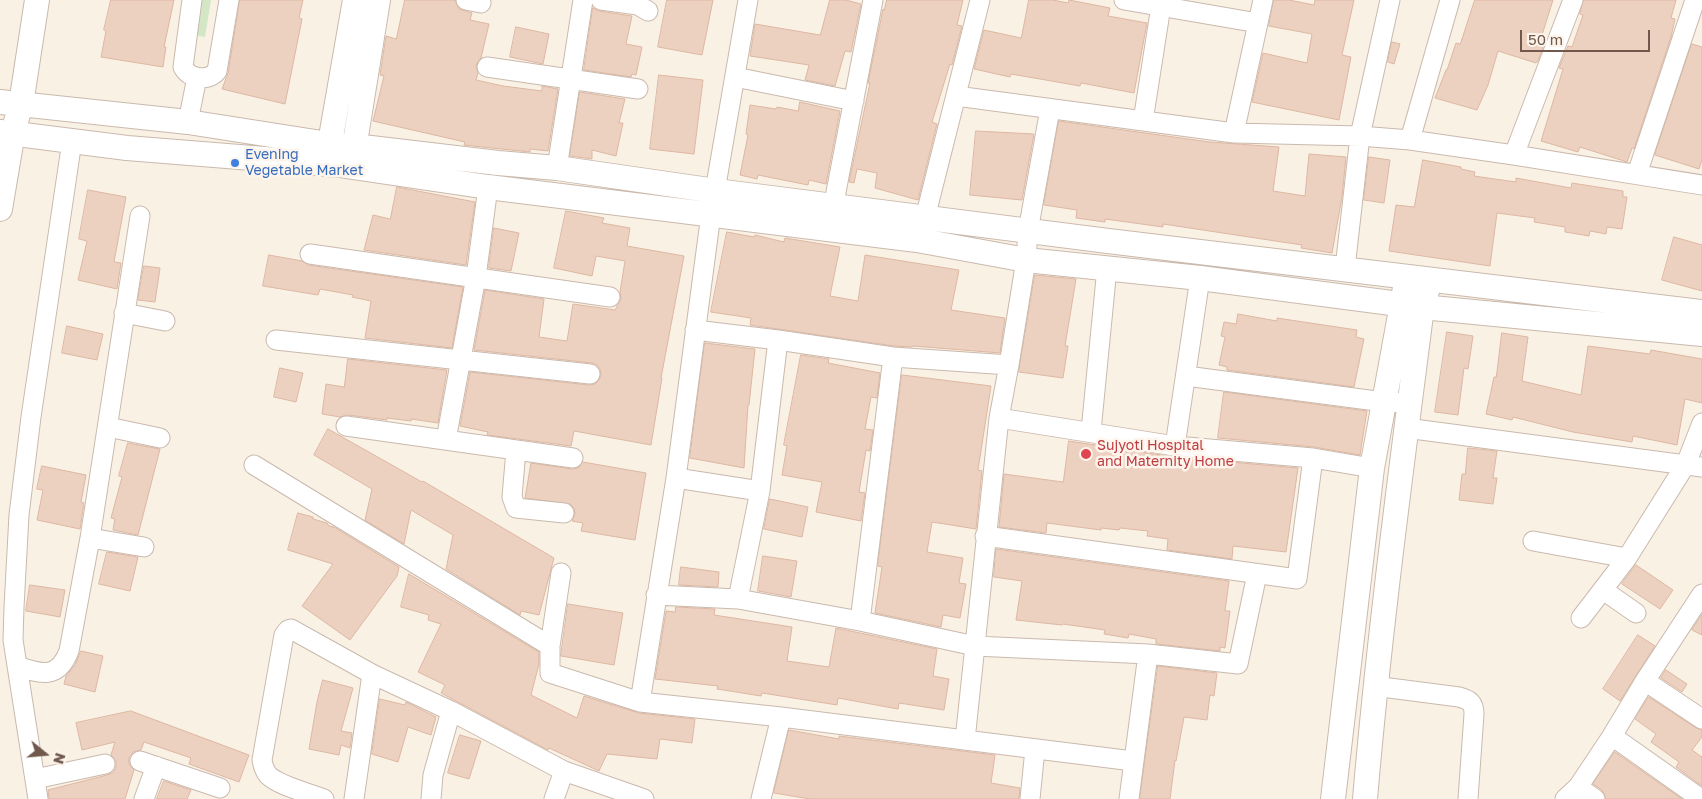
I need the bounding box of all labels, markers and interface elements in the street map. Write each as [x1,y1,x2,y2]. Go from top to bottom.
scale bar [1522,20,1652,52]
text: 50 m [1528,30,1563,48]
place label: Evening Vegetable Market [245,147,363,180]
marker: Evening Vegetable Market [229,157,241,169]
place label: Sujyoti Hospital and Maternity Home [1097,438,1234,471]
marker: Sujyoti Hospital and Maternity Home [1079,447,1093,461]
north arrow [20,729,70,779]
text: N [50,751,70,766]

